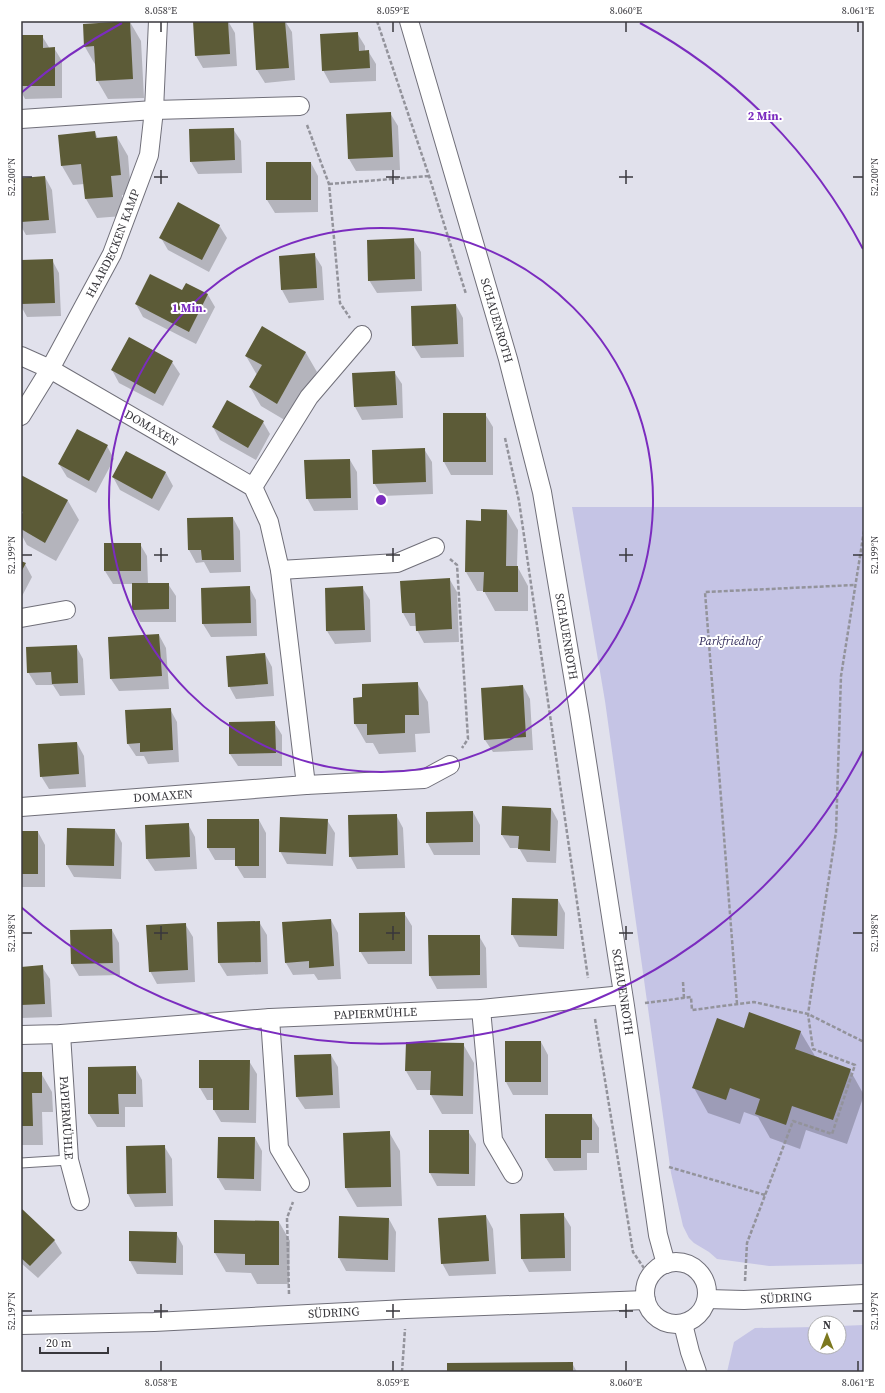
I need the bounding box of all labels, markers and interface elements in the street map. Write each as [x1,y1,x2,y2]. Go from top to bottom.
text: 8.058°E [145,4,177,17]
text: 8.059°E [377,4,409,17]
text: 8.060°E [610,4,642,17]
text: 8.061°E [842,4,874,17]
text: 2 Min. [748,108,782,124]
text: 52.200°N [5,158,18,196]
text: 52.200°N [868,158,881,196]
street label: HAARDECKEN KAMP [82,187,144,300]
street label: SCHAUENROTH [477,276,517,365]
text: 1 Min. [172,300,206,316]
street label: DOMAXEN [122,406,181,450]
centre of rings [374,493,388,507]
text: 52.199°N [5,536,18,574]
text: 52.199°N [868,536,881,574]
street label: SCHAUENROTH [551,592,582,681]
park label: Parkfriedhof [698,633,764,649]
street label: DOMAXEN [133,786,193,806]
text: 52.198°N [5,914,18,952]
text: 52.198°N [868,914,881,952]
street label: SCHAUENROTH [608,948,637,1036]
street label: PAPIERMÜHLE [333,1004,417,1023]
street label: PAPIERMÜHLE [56,1076,77,1160]
street label: SÜDRING [760,1289,812,1307]
text: 52.197°N [5,1292,18,1330]
text: 52.197°N [868,1292,881,1330]
street label: SÜDRING [308,1303,360,1322]
north arrow [807,1315,847,1355]
text: N [823,1318,831,1333]
scale bar [40,1329,108,1355]
text: 20 m [46,1335,72,1351]
text: 8.058°E [145,1376,177,1389]
text: 8.059°E [377,1376,409,1389]
text: 8.060°E [610,1376,642,1389]
text: 8.061°E [842,1376,874,1389]

